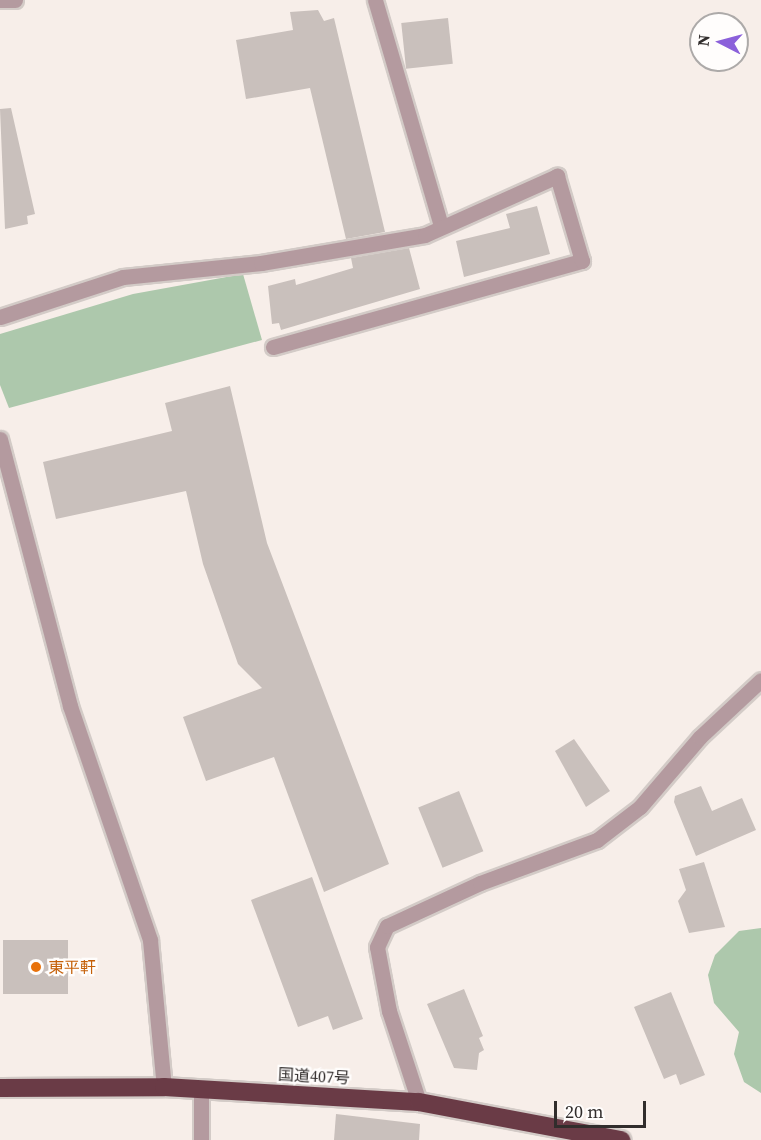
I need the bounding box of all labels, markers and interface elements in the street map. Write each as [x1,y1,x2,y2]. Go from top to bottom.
north arrow [689,12,749,72]
text: N [692,33,715,47]
place label: 東平軒 [48,957,96,977]
marker: 東平軒 [29,960,43,974]
street label: 国道407号 [278,1065,350,1087]
scale bar [557,1089,648,1127]
text: 20 m [565,1099,603,1124]

